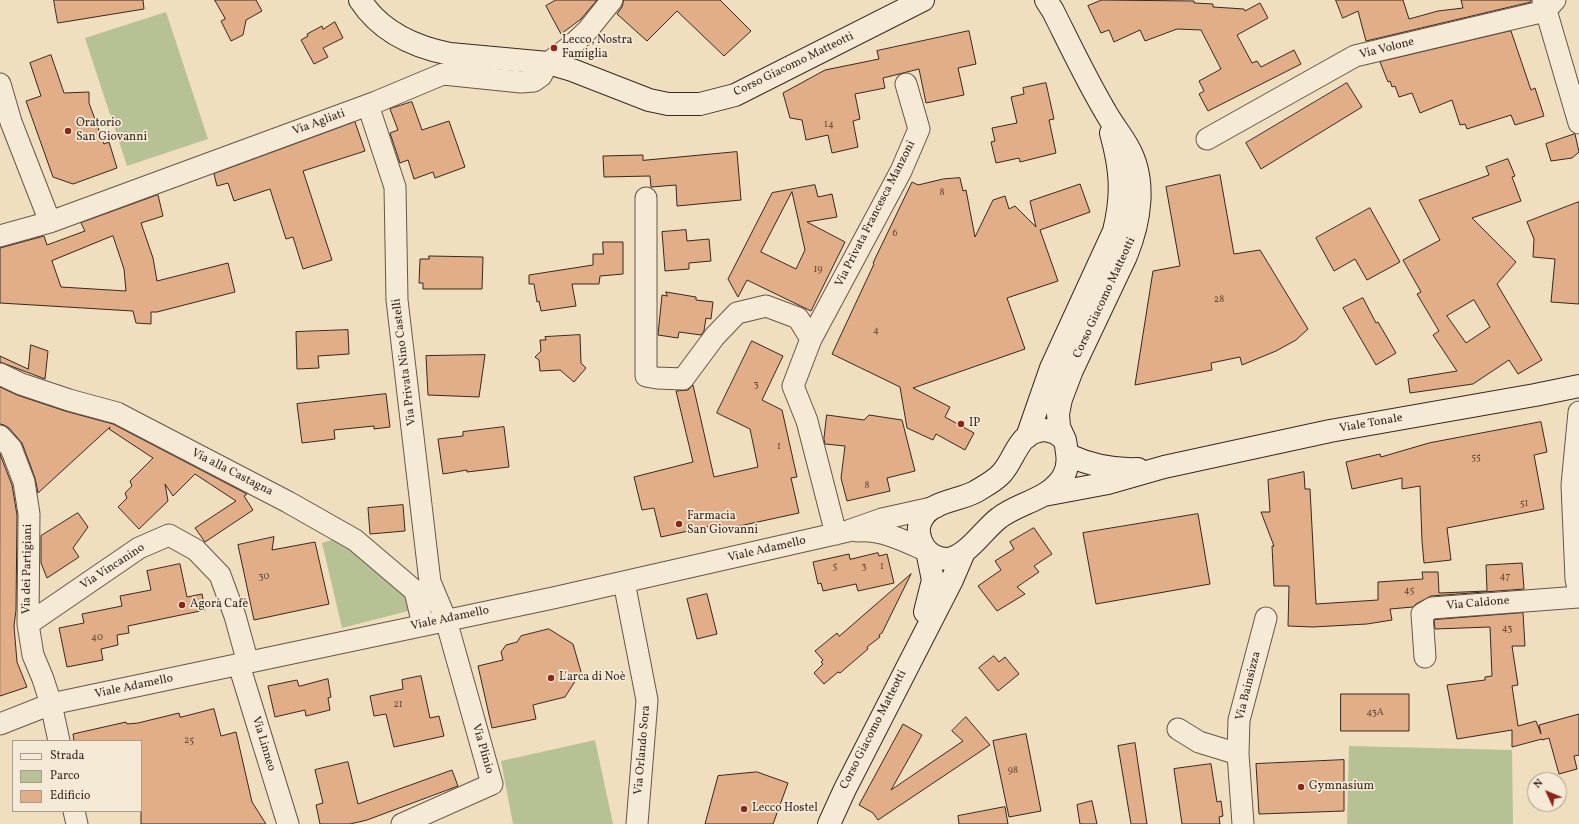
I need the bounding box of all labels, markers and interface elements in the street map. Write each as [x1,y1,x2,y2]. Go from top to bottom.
street label: Corso Giacomo Matteotti [732,30,856,100]
place label: Lecco, Nostra Famiglia [562,34,633,62]
street label: Via Volone [1358,35,1416,63]
marker: Lecco, Nostra Famiglia [549,43,559,53]
street label: Via Agliati [291,107,347,139]
place label: Oratorio San Giovanni [76,117,147,145]
house number: 14 [824,119,834,131]
marker: Oratorio San Giovanni [63,126,73,136]
street label: Via Privata Francesca Manzoni [833,139,919,289]
house number: 8 [939,187,945,199]
house number: 6 [892,228,898,240]
street label: Corso Giacomo Matteotti [1071,235,1139,361]
house number: 19 [813,264,823,276]
house number: 28 [1214,294,1224,306]
street label: Via Privata Nino Castelli [390,298,420,426]
house number: 4 [873,325,879,337]
house number: 3 [753,379,759,391]
street label: Viale Tonale [1338,411,1404,437]
place label: IP [969,417,980,431]
marker: IP [956,419,966,429]
house number: 1 [777,441,781,453]
street label: Via alla Castagna [189,446,275,500]
house number: 55 [1471,452,1481,464]
house number: 8 [864,480,870,492]
house number: 51 [1520,498,1528,510]
place label: Farmacia San Giovanni [687,510,758,538]
marker: Farmacia San Giovanni [674,519,684,529]
street label: Via dei Partigiani [20,524,36,614]
street label: Viale Adamello [727,534,807,566]
street label: Via Vincanino [78,541,148,593]
house number: 5 [833,561,837,573]
house number: 3 [861,561,867,573]
house number: 1 [880,561,884,573]
house number: 30 [259,571,269,583]
house number: 47 [1500,571,1510,583]
house number: 45 [1404,585,1414,597]
street label: Via Caldone [1446,594,1510,614]
place label: Agorà Cafè [190,598,248,612]
marker: Agorà Cafè [177,600,187,610]
street label: Viale Adamello [410,604,490,634]
house number: 43 [1502,623,1512,635]
house number: 40 [91,632,103,644]
street label: Via Bainsizza [1233,650,1265,722]
street label: Corso Giacomo Matteotti [838,668,910,792]
place label: L'arca di Noè [559,671,625,685]
street label: Viale Adamello [94,672,174,702]
marker: L'arca di Noè [546,673,556,683]
house number: 21 [393,699,403,711]
street label: Via Orlando Sora [632,705,654,795]
house number: 43A [1366,707,1384,719]
street label: Via Linneo [248,715,278,773]
street label: Via Plinio [468,723,496,775]
house number: 25 [184,735,194,747]
legend [12,740,142,812]
text: Strada [50,748,85,764]
house number: 98 [1008,765,1018,777]
text: Parco [50,768,80,784]
north arrow [1527,772,1567,812]
text: N [1531,776,1547,792]
place label: Gymnasium [1309,780,1374,794]
marker: Gymnasium [1296,782,1306,792]
text: Edificio [50,788,90,804]
place label: Lecco Hostel [752,802,818,816]
marker: Lecco Hostel [739,804,749,814]

